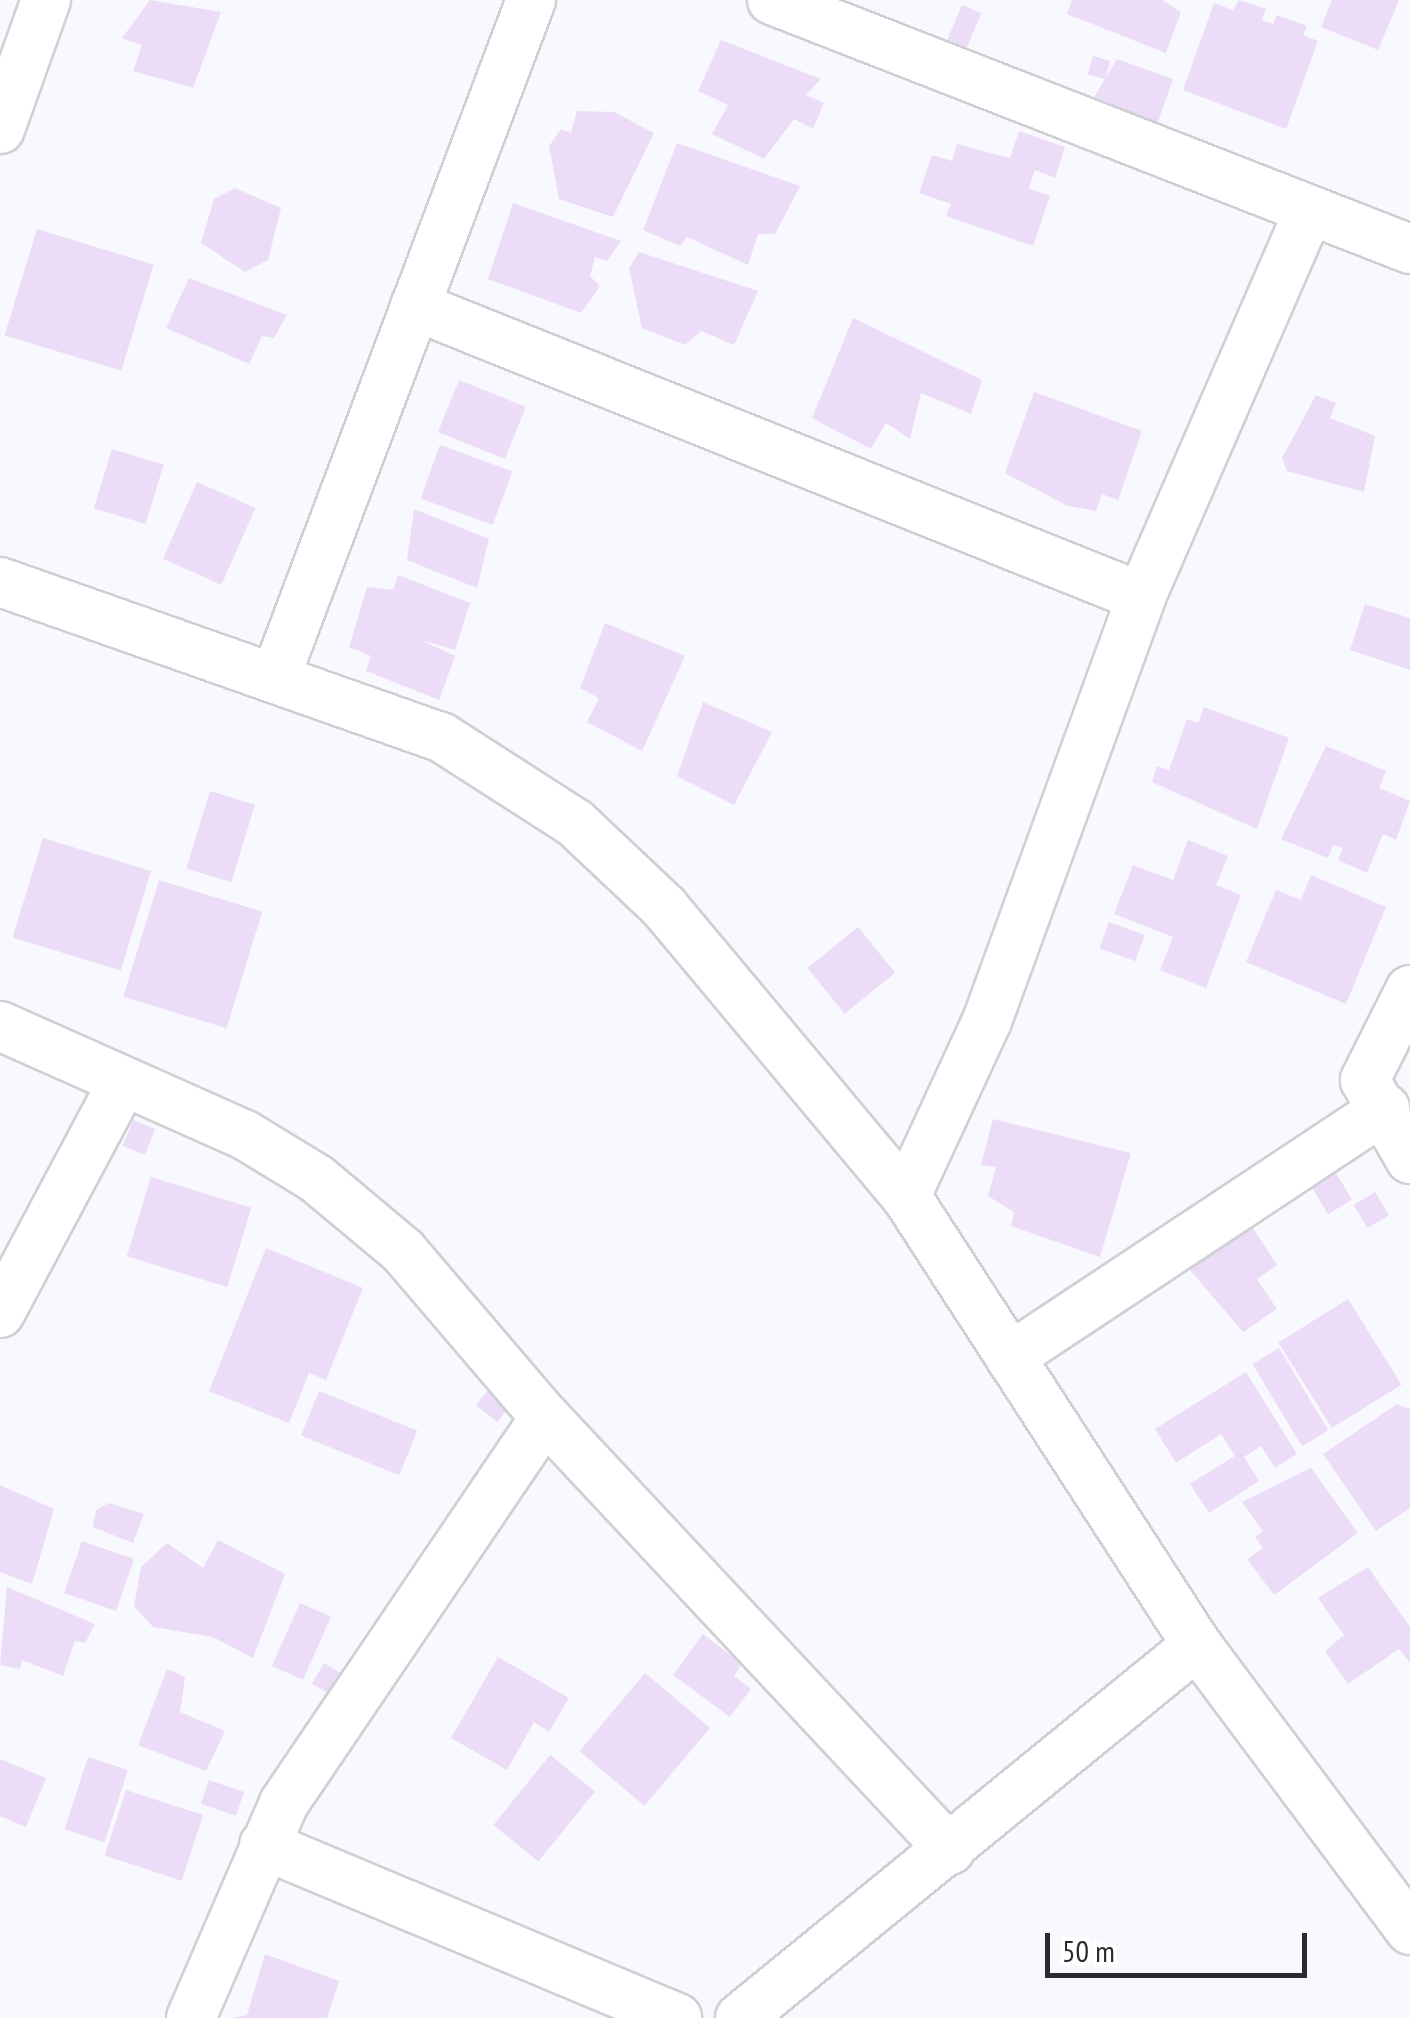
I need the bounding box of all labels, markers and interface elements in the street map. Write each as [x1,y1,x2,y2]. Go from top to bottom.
scale bar [1050,1913,1312,1975]
text: 50 m [1062,1931,1115,1970]

